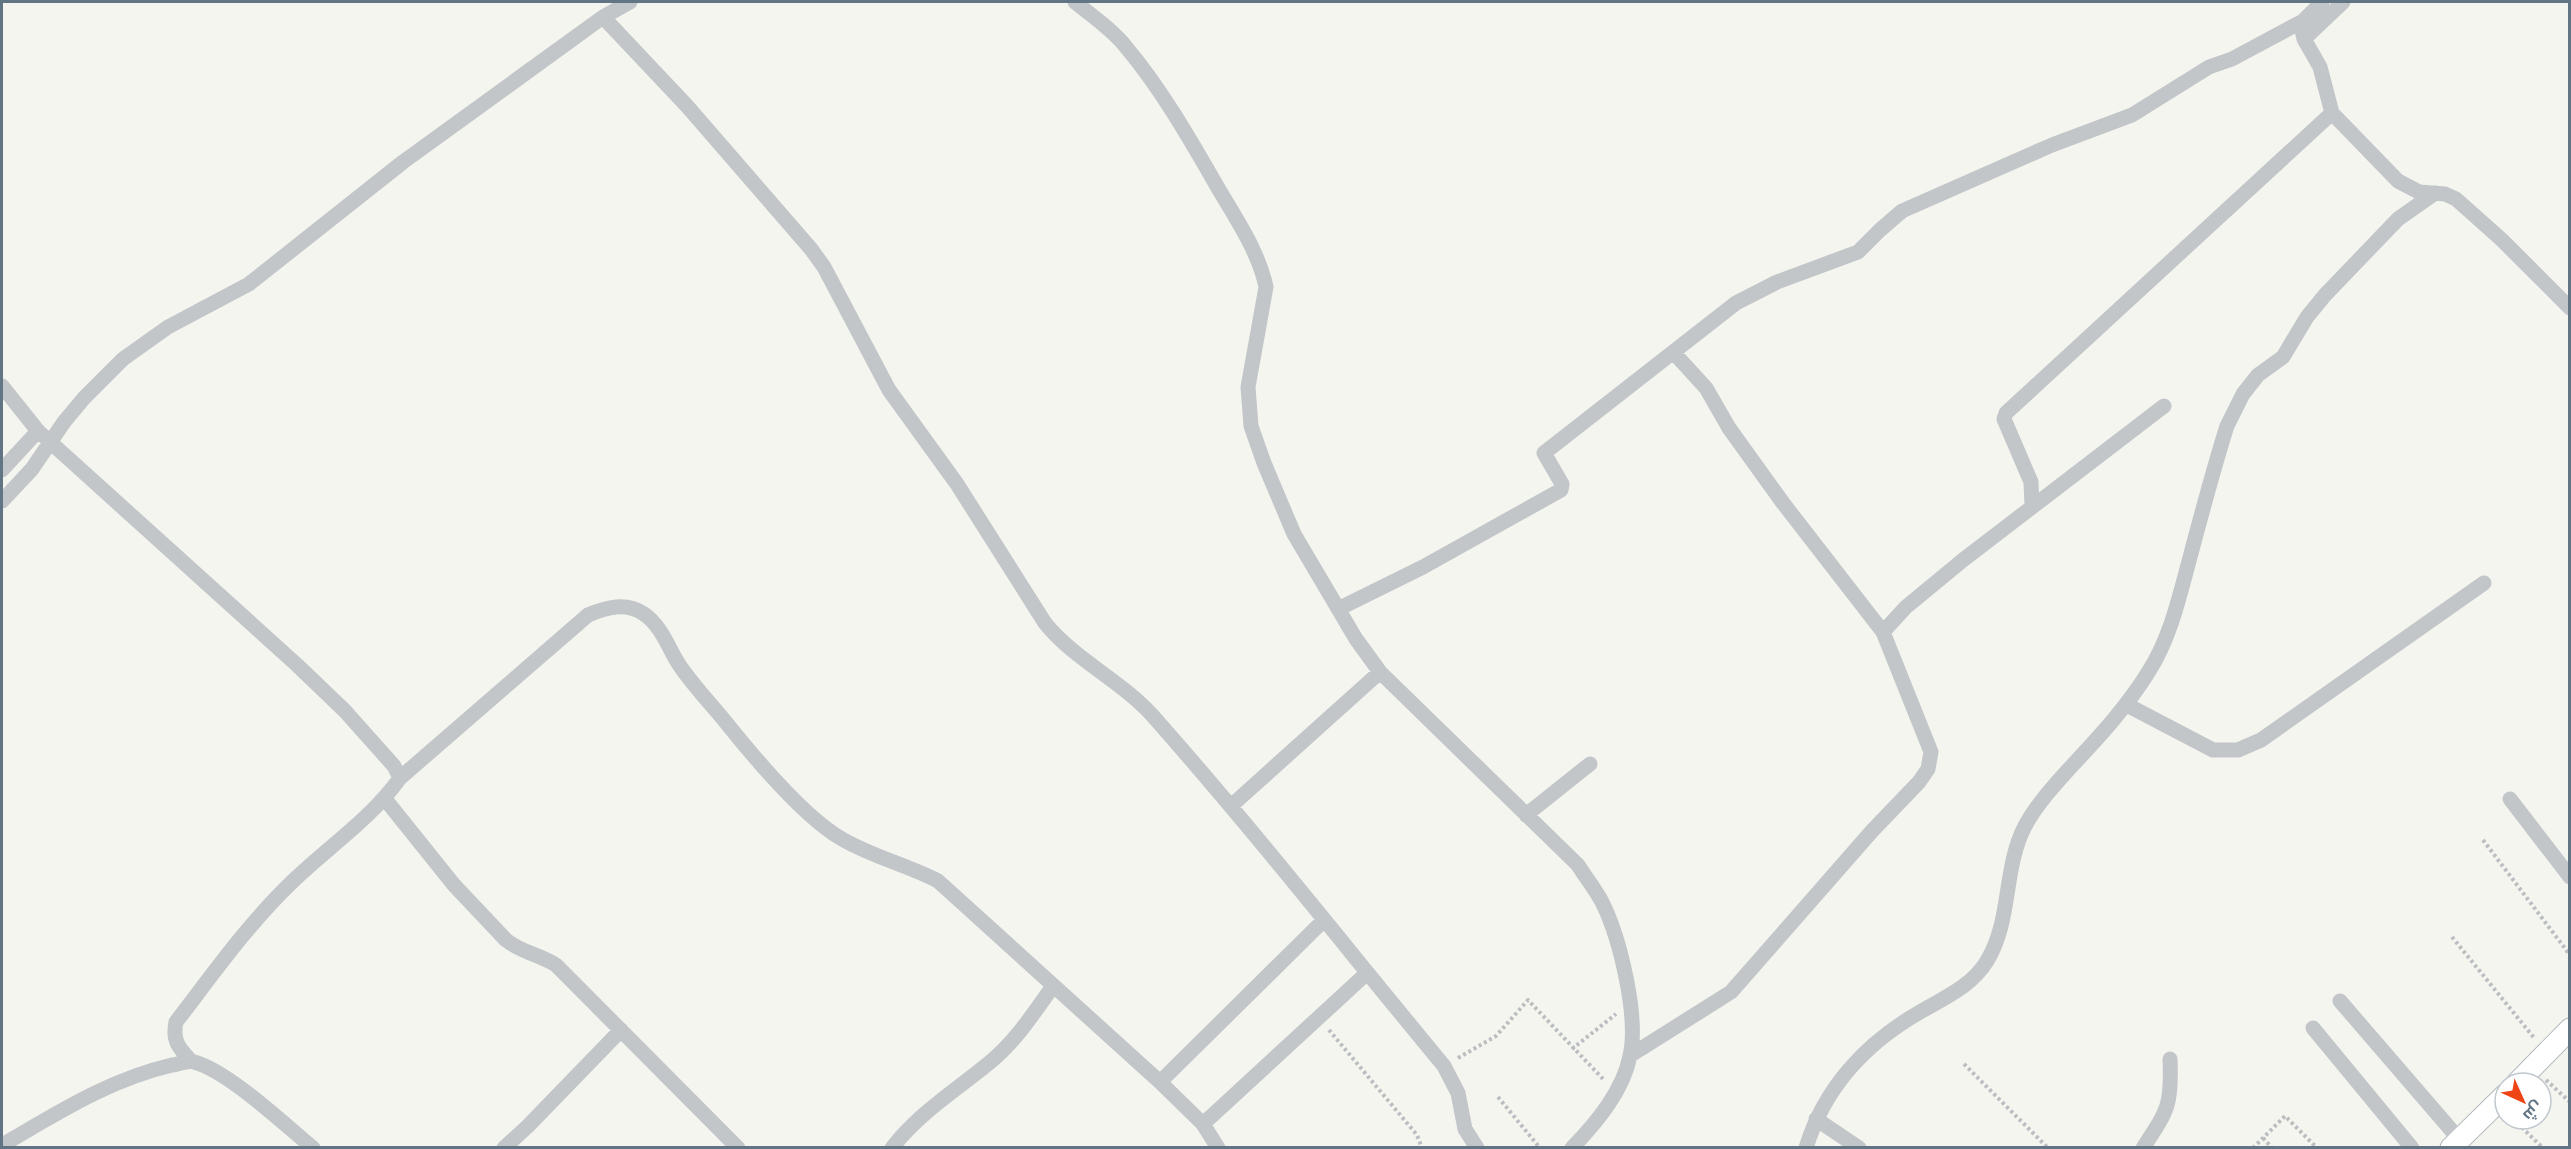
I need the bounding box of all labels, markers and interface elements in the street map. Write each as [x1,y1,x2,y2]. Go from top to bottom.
north arrow [2493,1071,2553,1131]
text: ش [2519,1097,2547,1125]

